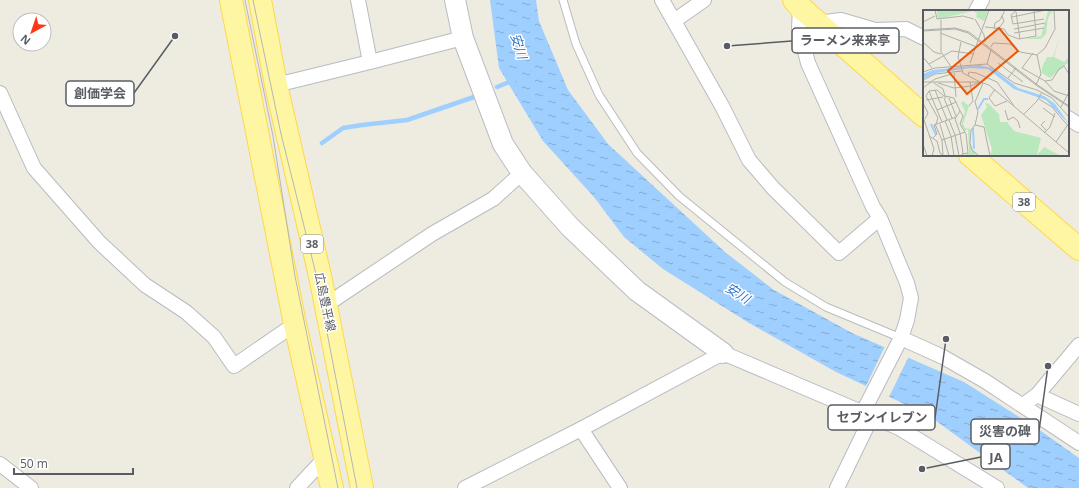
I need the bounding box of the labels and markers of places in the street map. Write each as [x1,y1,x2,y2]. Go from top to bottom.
callout: ラーメン来来亭 [792,28,899,53]
callout: 創価学会 [66,81,134,106]
callout: セブンイレブン [828,405,935,430]
callout: 災害の碑 [971,419,1039,444]
callout: JA [981,444,1010,469]

